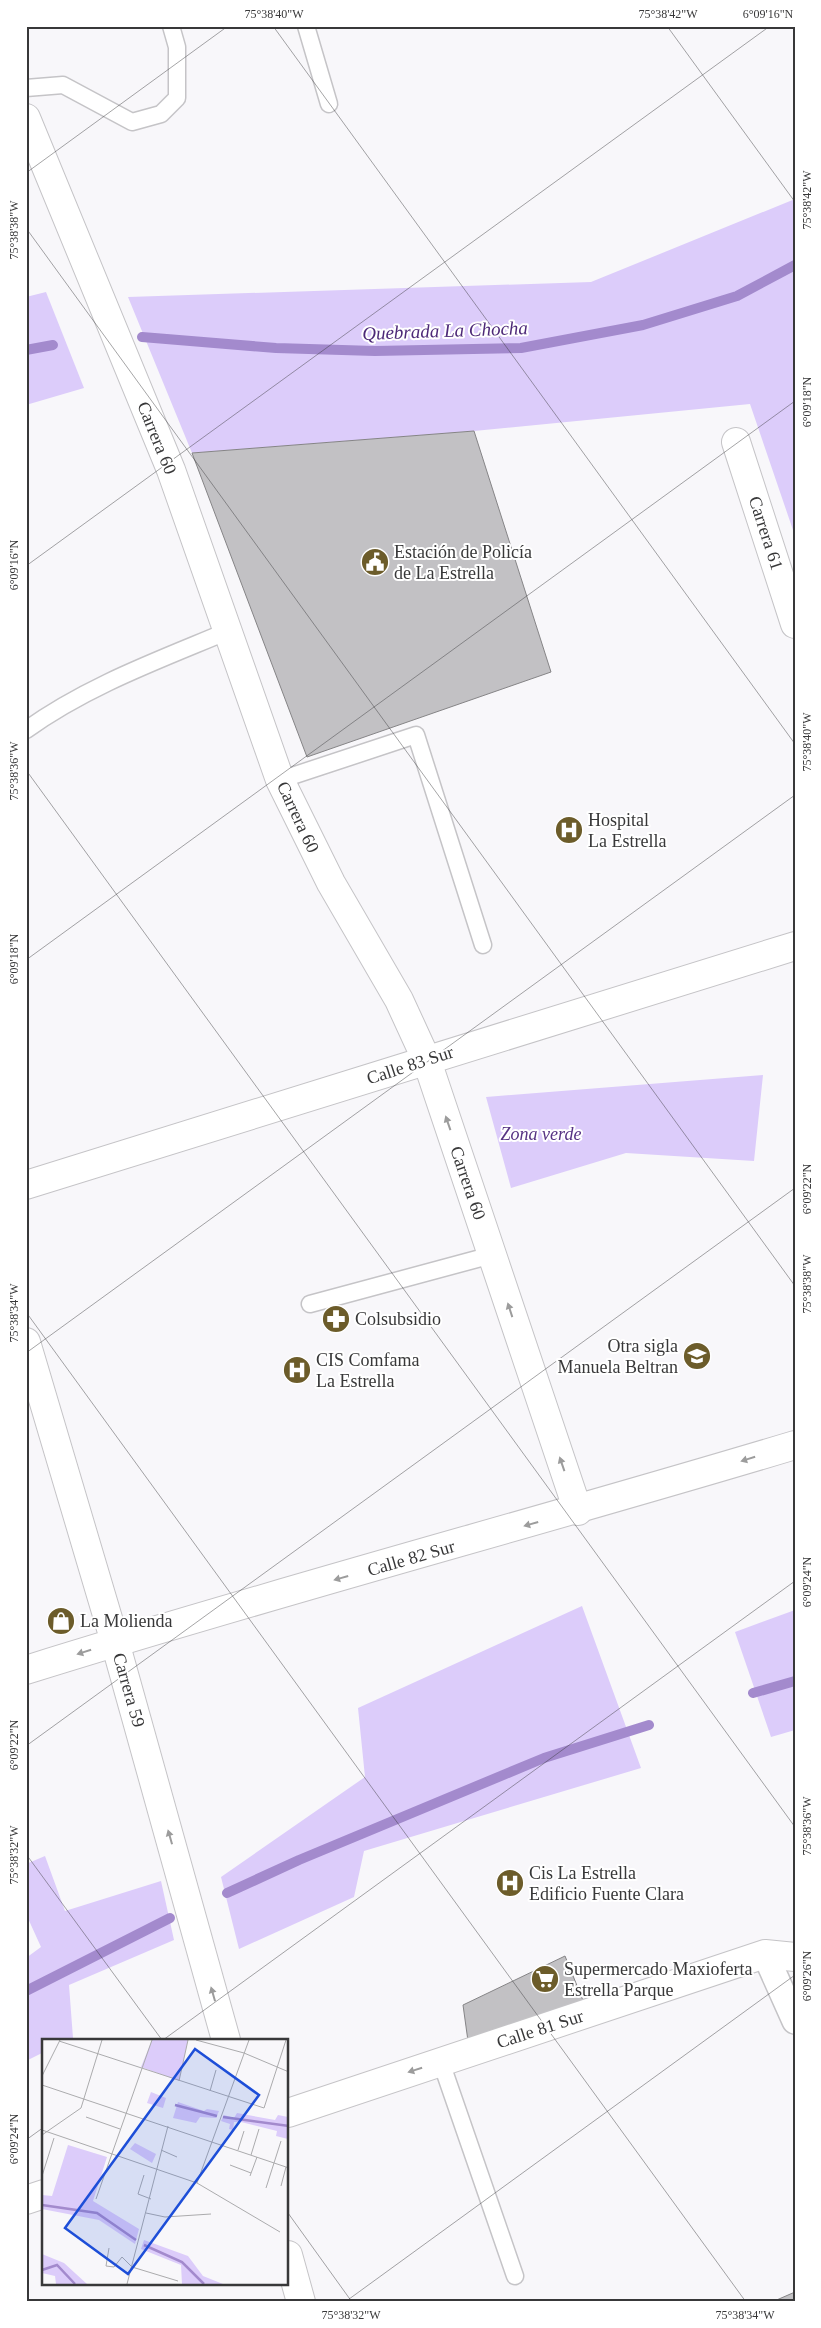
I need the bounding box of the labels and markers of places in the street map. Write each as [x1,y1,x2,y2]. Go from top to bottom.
place label: Estación de Policía de La Estrella [394,542,532,583]
public building icon: Estación de Policía de La Estrella [360,547,390,577]
place label: Hospital La Estrella [588,810,666,851]
hospital icon: Hospital La Estrella [554,815,584,845]
pharmacy icon: Colsubsidio [321,1304,351,1334]
place label: Colsubsidio [355,1309,441,1329]
place label: Otra sigla Manuela Beltran [558,1336,678,1377]
school or university icon: Otra sigla Manuela Beltran [682,1341,712,1371]
place label: CIS Comfama La Estrella [316,1350,420,1391]
hospital icon: CIS Comfama La Estrella [282,1355,312,1385]
shop icon: La Molienda [46,1606,76,1636]
place label: La Molienda [80,1611,172,1631]
place label: Cis La Estrella Edificio Fuente Clara [529,1863,684,1904]
hospital icon: Cis La Estrella Edificio Fuente Clara [495,1868,525,1898]
place label: Supermercado Maxioferta Estrella Parque [564,1959,752,2000]
supermarket icon: Supermercado Maxioferta Estrella Parque [530,1964,560,1994]

